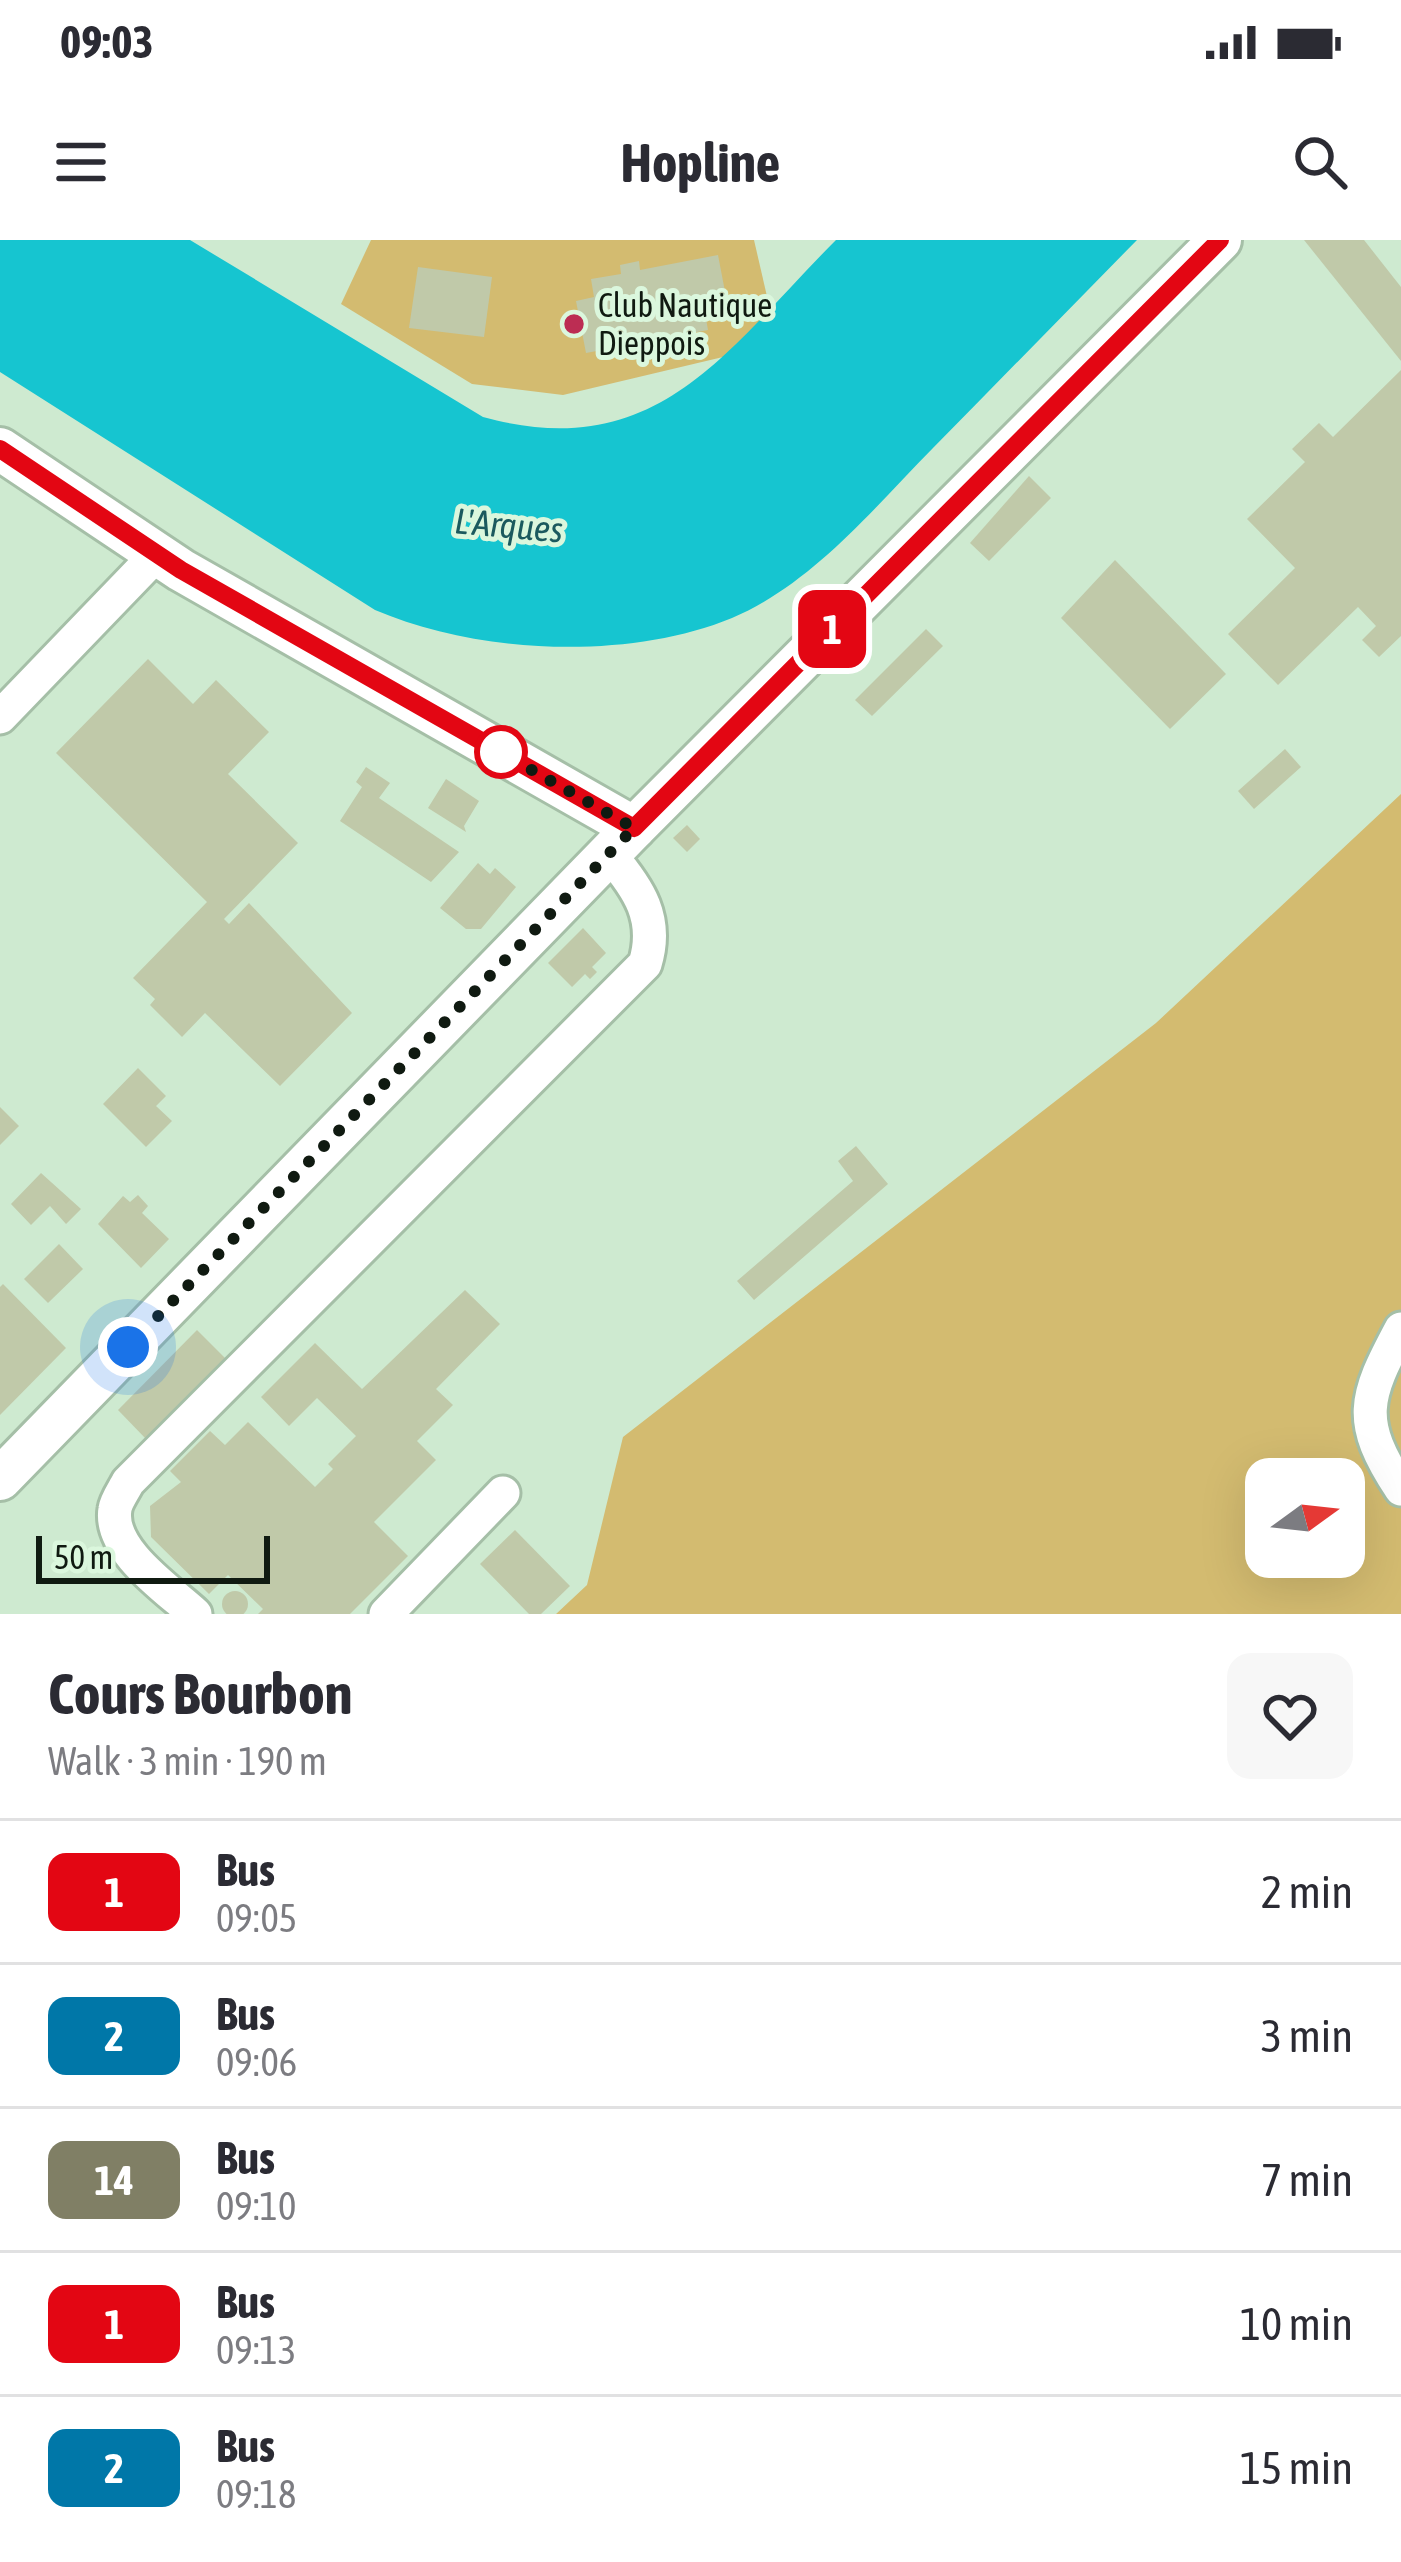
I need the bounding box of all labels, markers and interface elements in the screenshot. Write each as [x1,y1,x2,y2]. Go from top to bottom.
text: 09:03 [60,16,154,68]
icon: menu [48,129,114,195]
icon: search [1287,129,1353,195]
text: Hopline [621,132,780,193]
place label: Club Nautique Dieppois [598,286,772,362]
marker: Club Nautique Dieppois [561,311,587,337]
water label: L'Arques [453,499,565,551]
line badge: 1 [793,590,871,668]
text: 1 [822,605,842,653]
unlabelled marker [476,727,526,777]
your location [98,1317,158,1377]
north arrow [1245,1458,1365,1578]
map controls [1245,1458,1365,1578]
scale bar [36,1530,270,1583]
text: 50 m [54,1538,113,1576]
button: heart [1227,1653,1353,1779]
text: Cours Bourbon [48,1661,352,1726]
text: Walk · 3 min · 190 m [48,1739,327,1783]
text: Bus [216,1844,275,1896]
text: 2 min [1261,1866,1353,1918]
text: 1 [104,1868,124,1916]
text: 09:05 [216,1896,297,1940]
text: Bus [216,1988,275,2040]
text: 3 min [1261,2010,1353,2062]
text: 2 [104,2012,124,2060]
text: 09:06 [216,2040,297,2084]
text: Bus [216,2132,275,2184]
text: 7 min [1261,2154,1353,2206]
text: 14 [94,2156,134,2204]
text: 09:10 [216,2184,296,2228]
text: Bus [216,2276,275,2328]
text: 10 min [1240,2298,1353,2350]
text: 1 [104,2300,124,2348]
text: 09:13 [216,2328,296,2372]
text: Bus [216,2420,275,2472]
text: 15 min [1240,2442,1353,2494]
text: 2 [104,2444,124,2492]
text: 09:18 [216,2472,296,2516]

